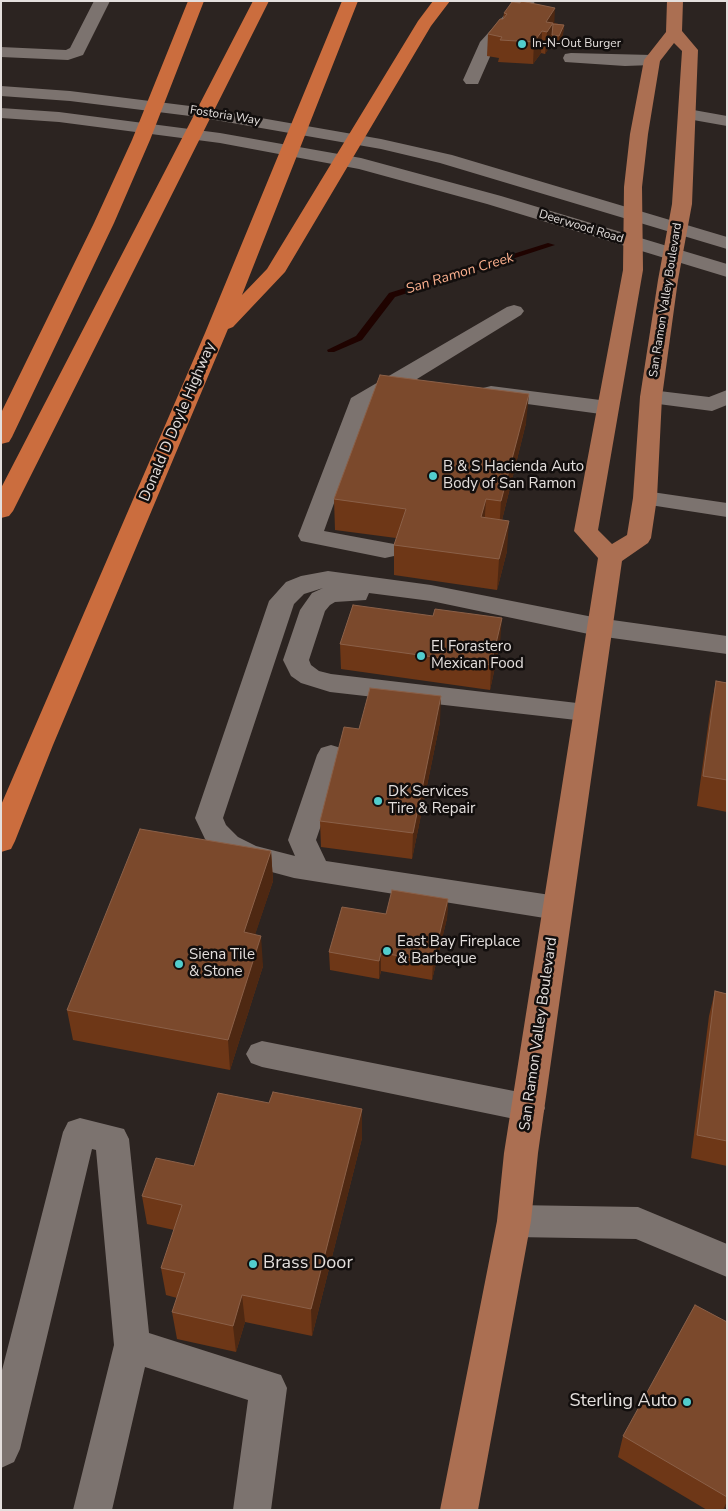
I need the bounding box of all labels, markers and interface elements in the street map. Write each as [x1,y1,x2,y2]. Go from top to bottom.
place label: In-N-Out Burger [532,37,621,51]
marker: In-N-Out Burger [516,38,528,50]
street label: Fostoria Way [189,103,261,129]
street label: Deerwood Road [537,207,625,247]
street label: San Ramon Valley Boulevard [647,222,685,378]
water label: San Ramon Creek [404,250,516,298]
street label: Donald D Doyle Highway [136,340,220,504]
place label: B & S Hacienda Auto Body of San Ramon [443,458,584,493]
marker: B & S Hacienda Auto Body of San Ramon [427,470,439,482]
place label: El Forastero Mexican Food [431,638,524,673]
marker: El Forastero Mexican Food [415,650,427,662]
place label: DK Services Tire & Repair [388,783,475,818]
marker: DK Services Tire & Repair [372,795,384,807]
place label: East Bay Fireplace & Barbeque [397,933,520,968]
street label: San Ramon Valley Boulevard [516,936,562,1132]
marker: East Bay Fireplace & Barbeque [381,945,393,957]
place label: Siena Tile & Stone [189,946,255,981]
marker: Siena Tile & Stone [173,958,185,970]
place label: Brass Door [263,1253,353,1275]
marker: Brass Door [247,1258,259,1270]
place label: Sterling Auto [569,1391,677,1413]
marker: Sterling Auto [681,1396,693,1408]

